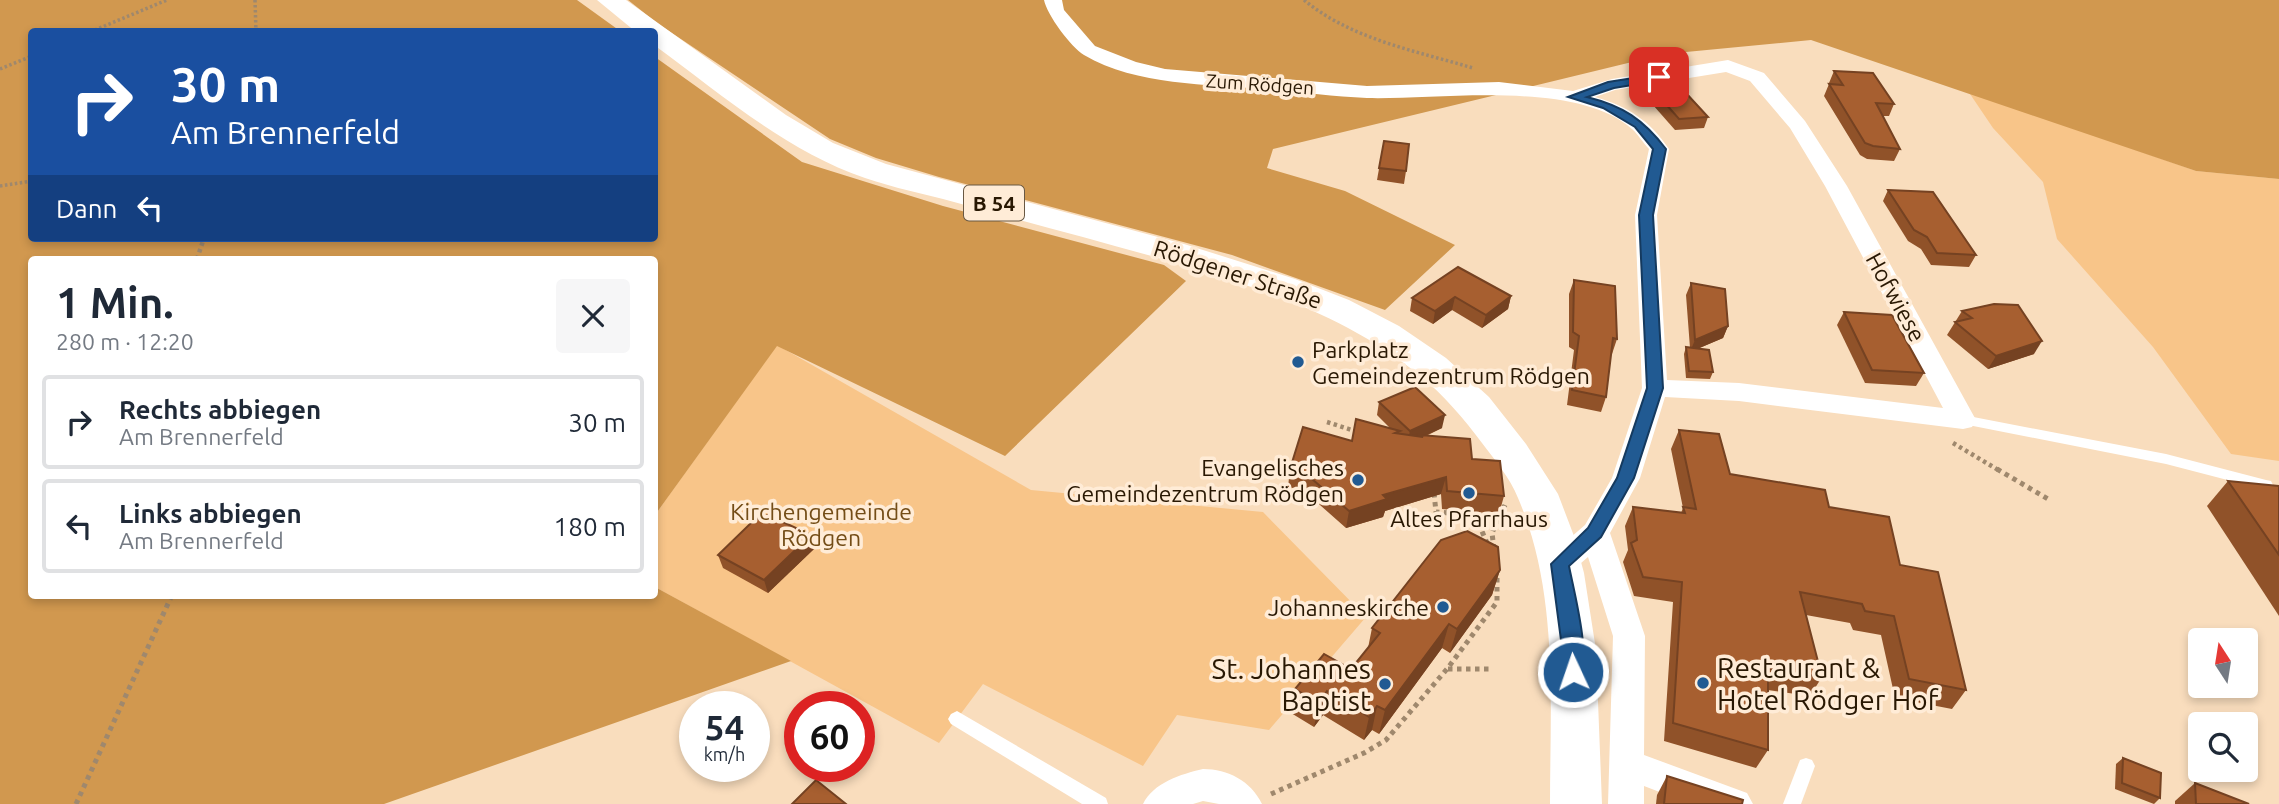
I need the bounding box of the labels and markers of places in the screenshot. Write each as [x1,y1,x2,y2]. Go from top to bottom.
pin [1629,47,1689,107]
place label: Parkplatz Gemeindezentrum Rödgen [1312,337,1590,388]
marker: Parkplatz Gemeindezentrum Rödgen [1290,354,1306,370]
place label: Evangelisches Gemeindezentrum Rödgen [1066,455,1344,506]
marker: Evangelisches Gemeindezentrum Rödgen [1350,472,1366,488]
marker: Altes Pfarrhaus [1461,485,1477,501]
place label: Altes Pfarrhaus [1390,506,1548,531]
place label: Johanneskirche [1268,595,1429,620]
marker: Johanneskirche [1435,599,1451,615]
place label: Restaurant & Hotel Rödger Hof [1717,652,1939,715]
place label: St. Johannes Baptist [1212,653,1371,716]
marker: Restaurant & Hotel Rödger Hof [1695,675,1711,691]
marker: St. Johannes Baptist [1377,676,1393,692]

